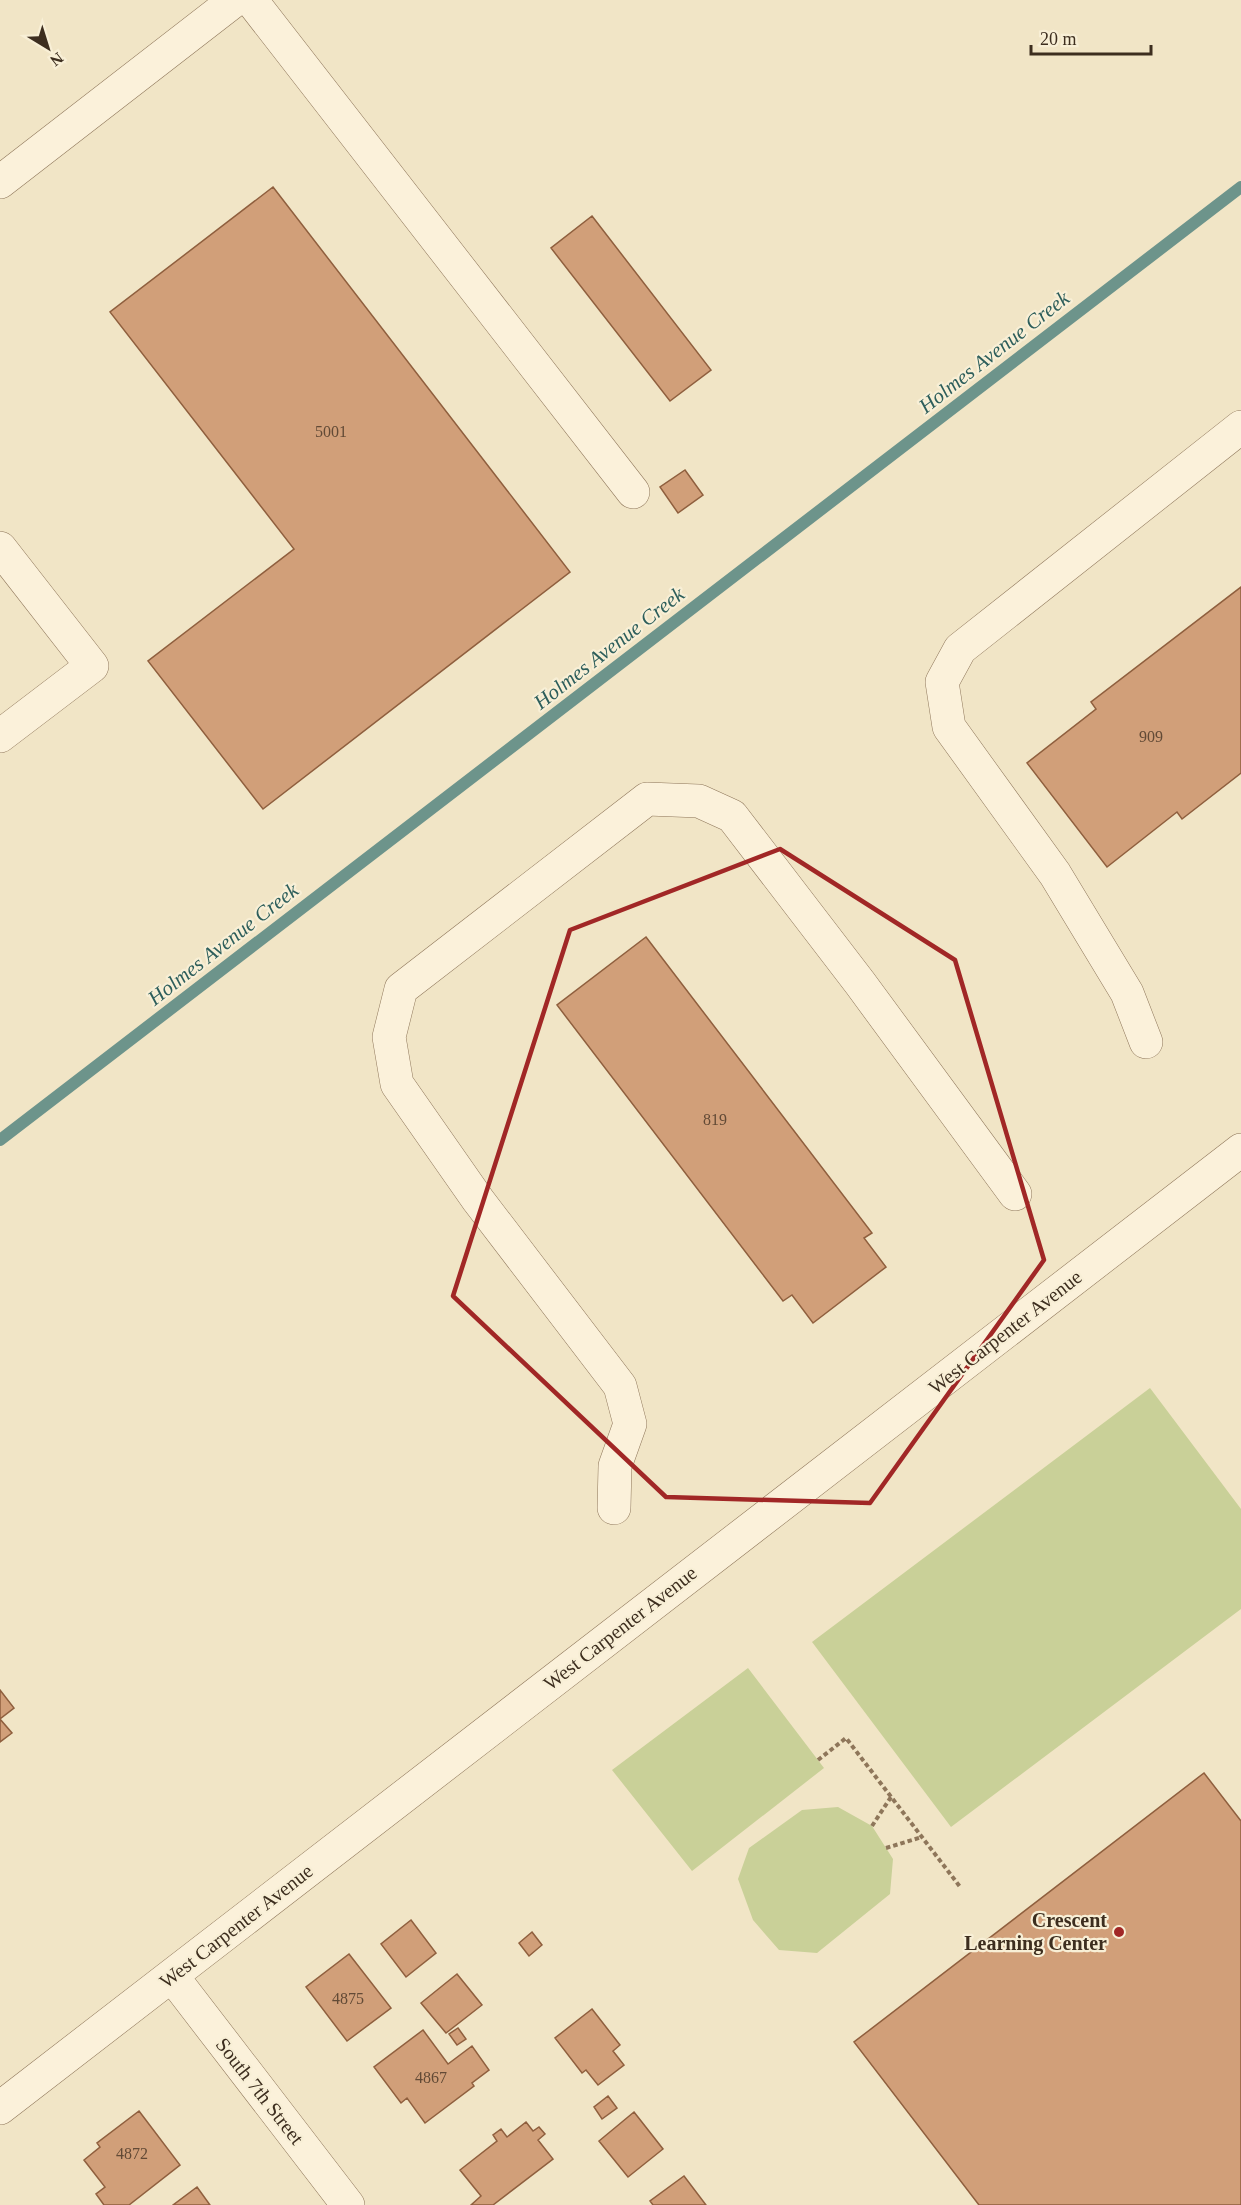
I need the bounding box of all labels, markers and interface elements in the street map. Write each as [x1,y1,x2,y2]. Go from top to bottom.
north arrow [18,18,78,78]
scale bar [1031,18,1151,56]
text: 20 m [1040,29,1077,49]
text: N [47,49,67,70]
water label: Holmes Avenue Creek [913,285,1075,419]
house number: 5001 [315,423,347,440]
water label: Holmes Avenue Creek [528,581,690,715]
house number: 909 [1139,728,1163,745]
water label: Holmes Avenue Creek [142,877,304,1011]
house number: 819 [703,1111,727,1128]
street label: West Carpenter Avenue [924,1265,1087,1399]
street label: West Carpenter Avenue [539,1561,702,1695]
street label: West Carpenter Avenue [155,1859,318,1993]
place label: Crescent Learning Center [964,1909,1107,1955]
marker: Crescent Learning Center [1112,1925,1126,1939]
house number: 4875 [332,1990,364,2007]
street label: South 7th Street [212,2033,309,2149]
house number: 4867 [415,2069,447,2086]
house number: 4872 [116,2145,148,2162]

